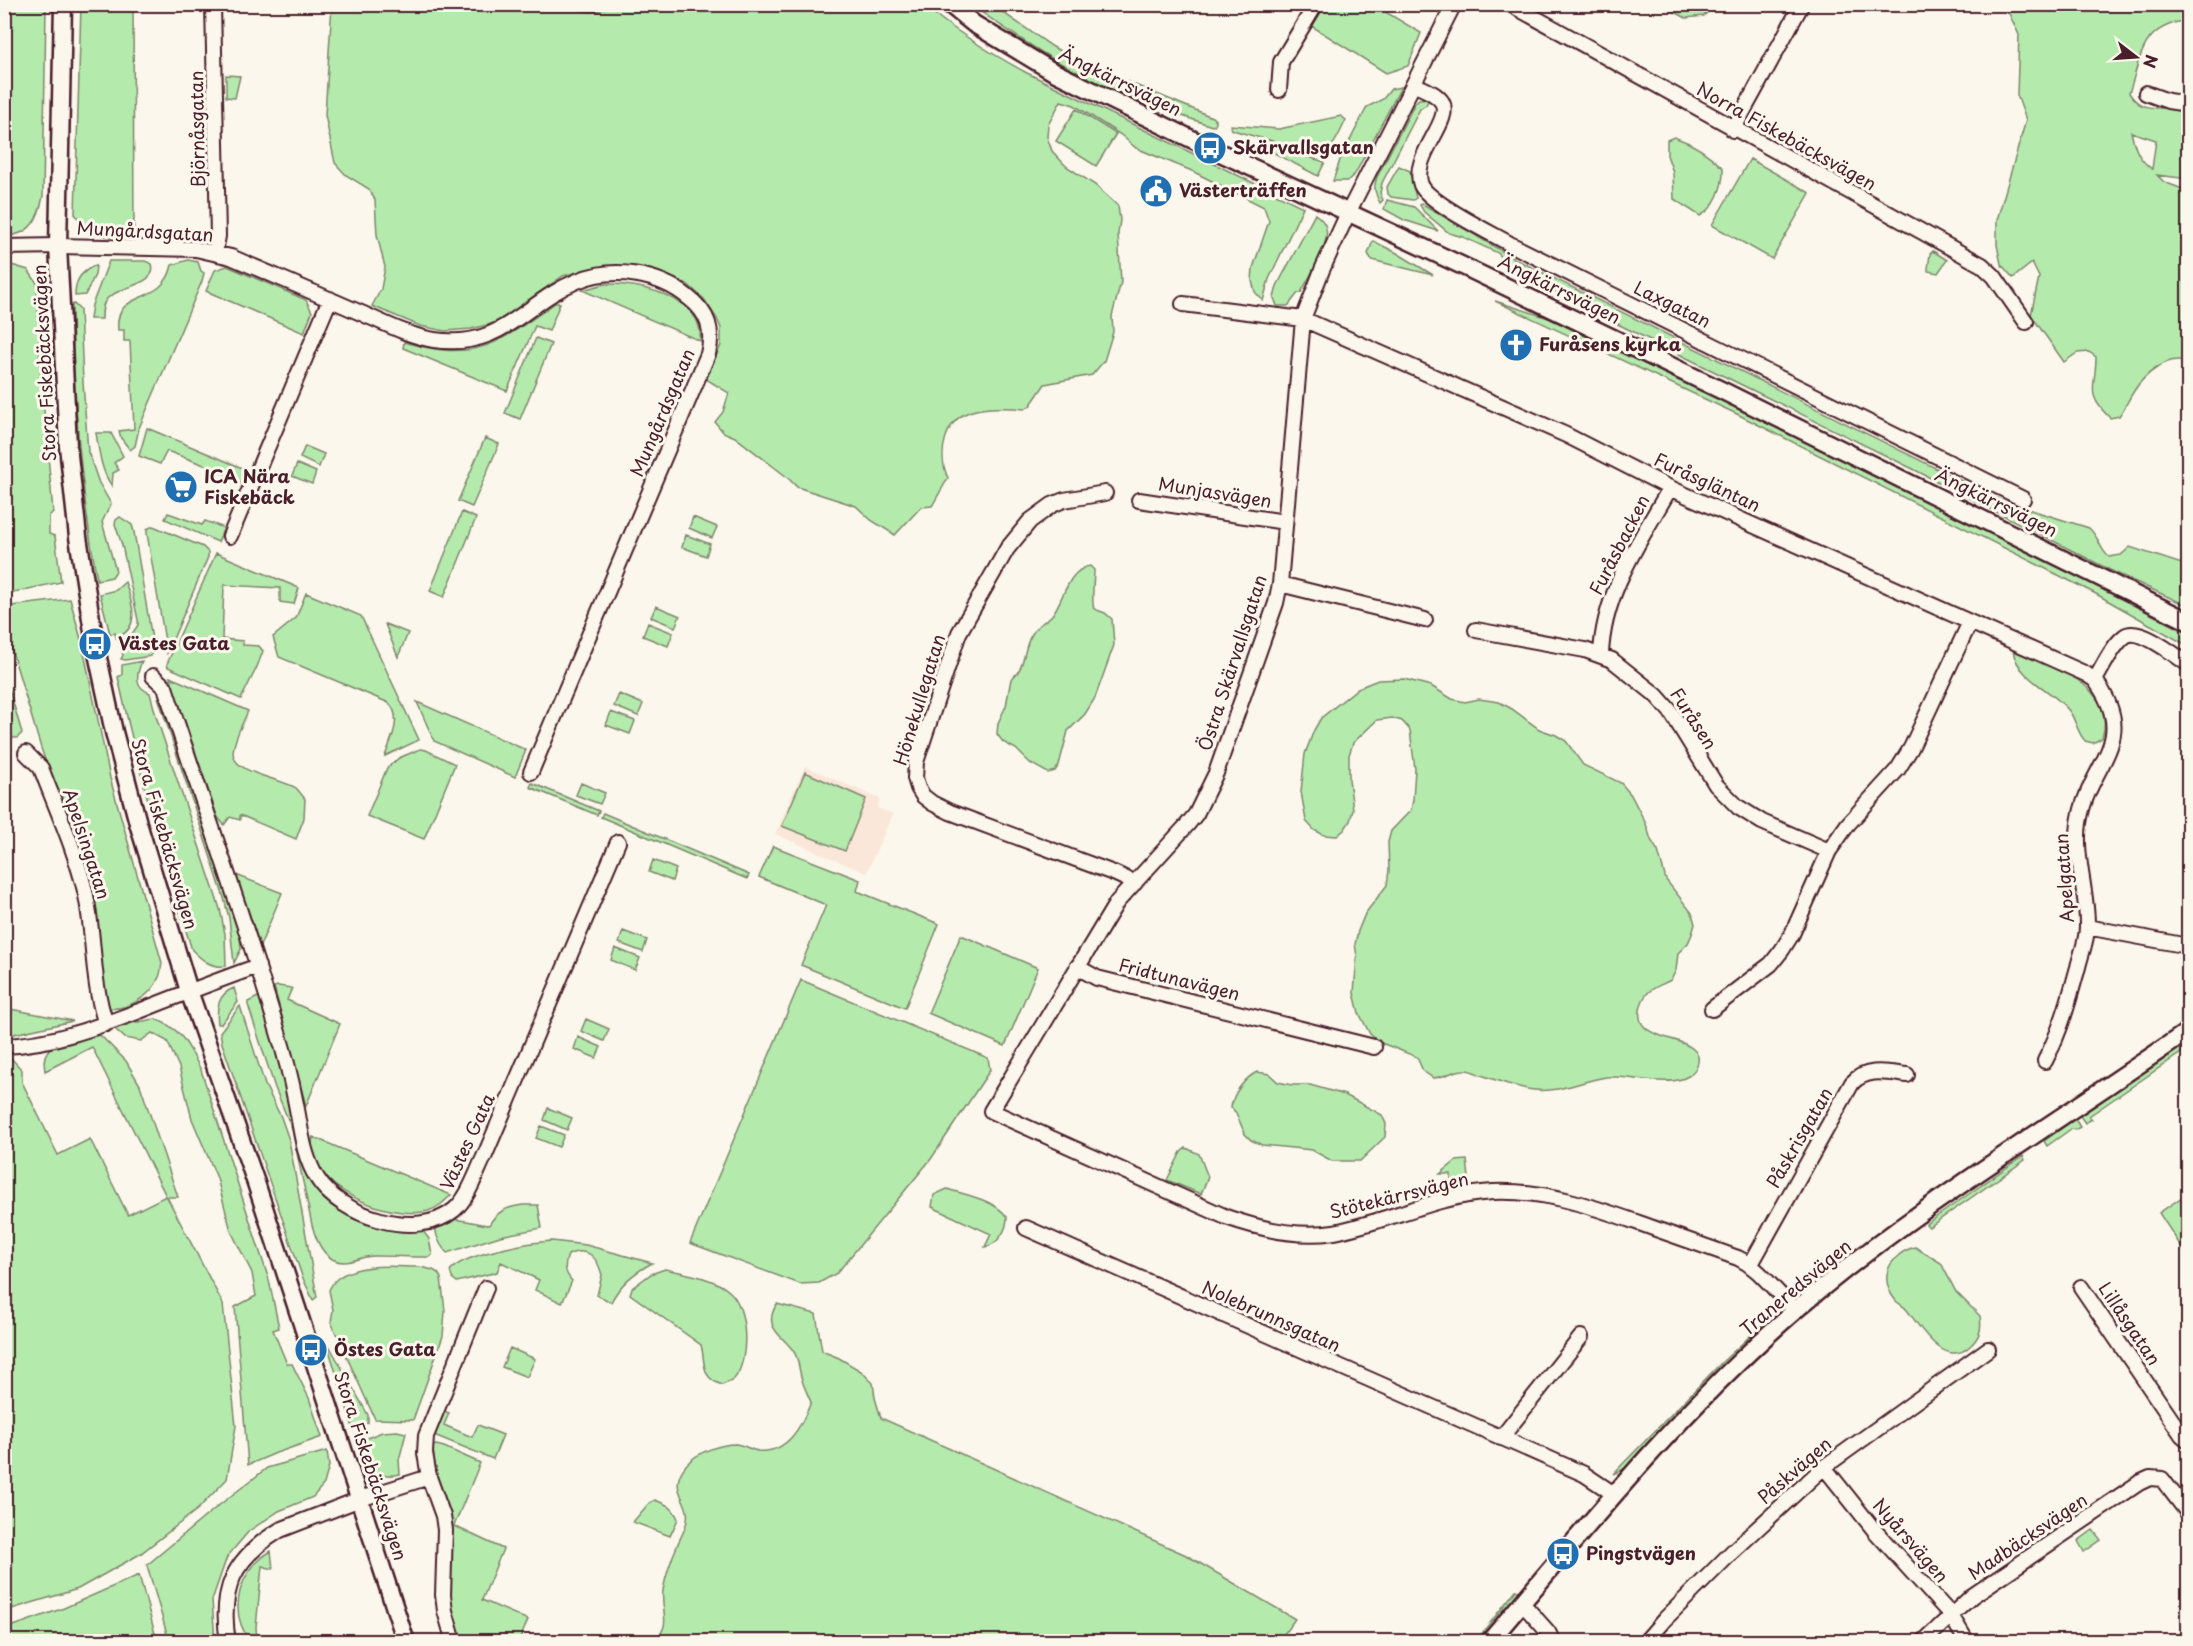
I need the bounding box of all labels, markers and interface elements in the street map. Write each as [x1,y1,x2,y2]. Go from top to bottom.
north arrow [2106,27,2166,87]
street label: Ängkärrsvägen [1055,39,1187,122]
text: N [2138,52,2165,71]
street label: Björnåsgatan [182,70,211,188]
street label: Norra Fiskebäcksvägen [1692,75,1882,196]
bus stop icon: Skärvallsgatan [1192,130,1228,166]
place label: Skärvallsgatan [1233,133,1374,160]
public building icon: Västerträffen [1138,173,1174,209]
place label: Västerträffen [1179,176,1307,203]
street label: Mungårdsgatan [76,213,214,248]
street label: Ängkärrsvägen [1494,247,1626,330]
street label: Stora Fiskebäcksvägen [25,264,62,462]
street label: Laxgatan [1630,273,1716,334]
church icon: Furåsens kyrka [1498,327,1534,363]
place label: Furåsens kyrka [1539,330,1682,357]
street label: Mungårdsgatan [622,344,701,481]
street label: Furåsgläntan [1650,445,1765,518]
street label: Ängkärrsvägen [1931,460,2063,543]
place label: ICA Nära Fiskebäck [204,462,295,510]
supermarket icon: ICA Nära Fiskebäck [163,469,199,505]
street label: Munjasvägen [1157,469,1274,514]
street label: Furåsbacken [1582,490,1655,599]
street label: Östra Skärvallsgatan [1190,571,1273,754]
bus stop icon: Västes Gata [77,626,113,662]
place label: Västes Gata [118,629,230,656]
street label: Hönekullegatan [886,631,951,769]
street label: Furåsen [1664,682,1724,754]
street label: Stora Fiskebäcksvägen [125,735,206,932]
street label: Apelsingatan [57,785,118,902]
street label: Apelgatan [2047,832,2080,924]
street label: Fridtunavägen [1116,950,1243,1007]
street label: Påskrisgatan [1759,1082,1838,1193]
street label: Västes Gata [433,1088,501,1194]
street label: Stötekärrsvägen [1326,1164,1471,1225]
street label: Traneredsvägen [1733,1232,1857,1342]
street label: Nolebrunnsgatan [1198,1273,1345,1358]
street label: Lillåsgatan [2092,1276,2168,1370]
bus stop icon: Östes Gata [293,1332,329,1368]
place label: Östes Gata [334,1335,436,1362]
street label: Stora Fiskebäcksvägen [328,1367,415,1564]
street label: Påskvägen [1751,1430,1837,1510]
street label: Madbäcksvägen [1962,1486,2092,1586]
street label: Nyårsvägen [1867,1492,1955,1588]
bus stop icon: Pingstvägen [1545,1536,1581,1572]
place label: Pingstvägen [1586,1539,1696,1566]

